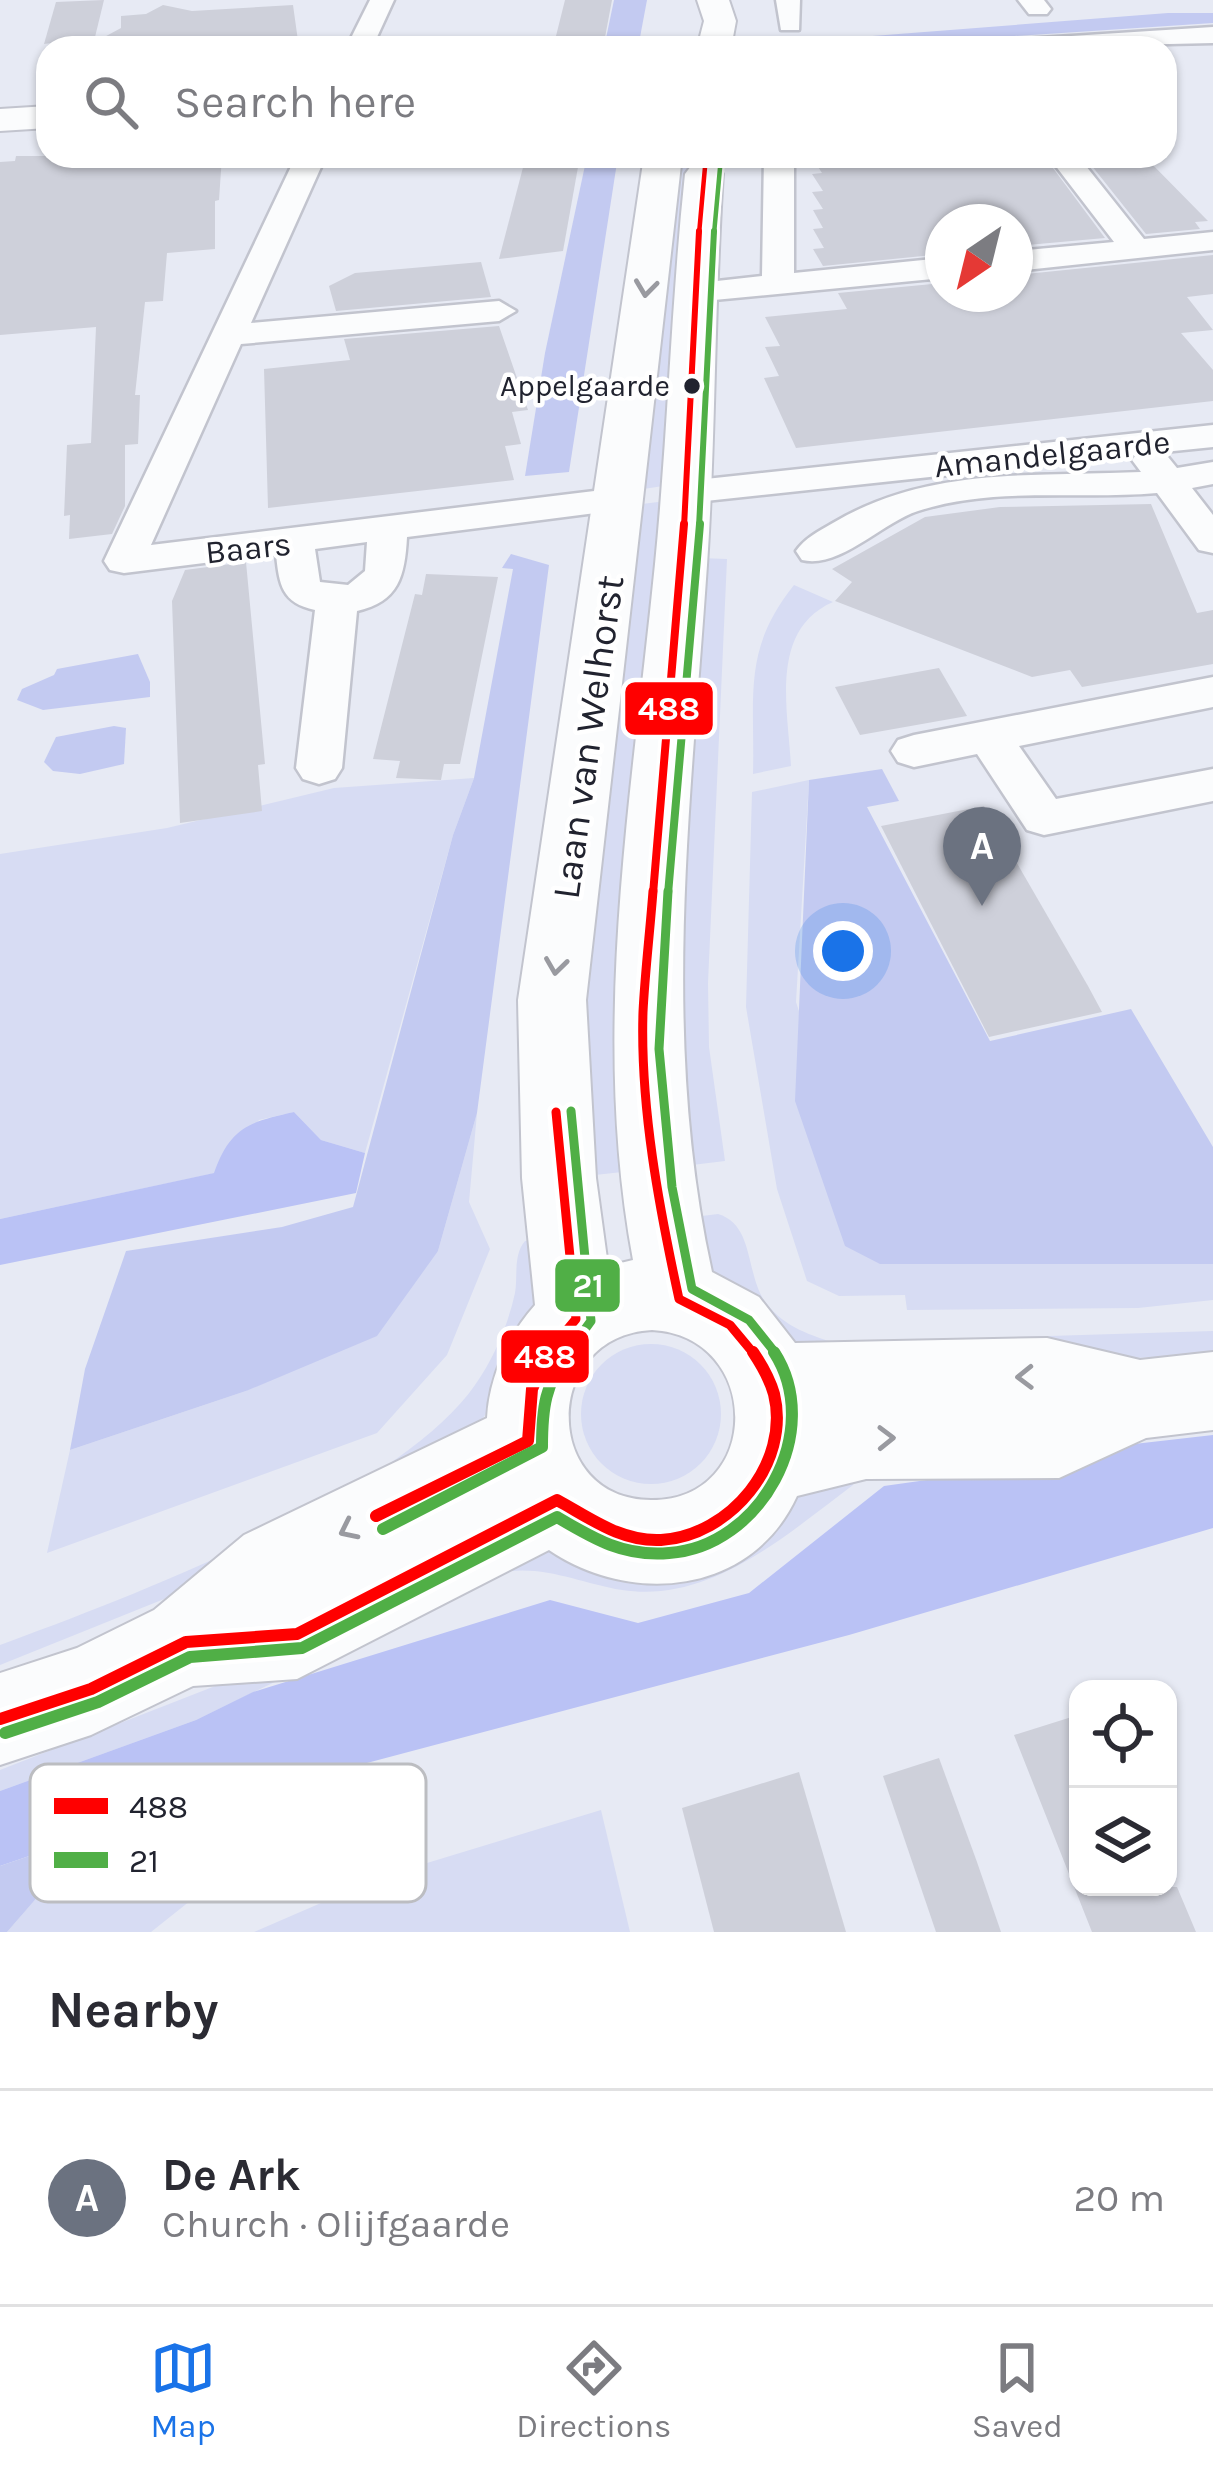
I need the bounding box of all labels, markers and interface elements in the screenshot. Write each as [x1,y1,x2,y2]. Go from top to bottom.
search box [36,36,1177,168]
icon: search [78,69,144,135]
text: Search here [174,76,416,128]
north arrow [925,204,1033,312]
one-way arrow [634,278,660,298]
place label: Appelgaarde [500,368,670,404]
marker: Appelgaarde [681,375,703,397]
street label: Amandelgaarde [932,423,1172,485]
street label: Baars [203,525,293,571]
street label: Laan van Welhorst [542,572,633,902]
line badge: 488 [623,680,715,737]
text: 488 [638,690,700,728]
pin: A [943,807,1021,906]
your location [813,921,873,981]
one-way arrow [544,956,570,976]
line badge: 21 [553,1257,622,1314]
text: 21 [572,1267,604,1305]
line badge: 488 [499,1328,591,1385]
text: 488 [514,1338,576,1376]
one-way arrow [1015,1364,1033,1390]
one-way arrow [878,1425,896,1451]
one-way arrow [339,1515,360,1539]
map controls [1069,1680,1177,1896]
button: locate [1069,1680,1177,1788]
legend [30,1764,426,1902]
text: 488 [129,1788,188,1826]
button: layers [1069,1788,1177,1896]
text: 21 [129,1842,159,1880]
text: Nearby [48,1980,218,2040]
text: De Ark [162,2149,301,2201]
text: A [75,2175,99,2221]
text: 20 m [1074,2175,1165,2221]
text: Church · Olijfgaarde [162,2201,510,2247]
tab: Map [150,2335,216,2445]
tab: Directions [516,2335,671,2445]
tab: Saved [972,2335,1063,2445]

